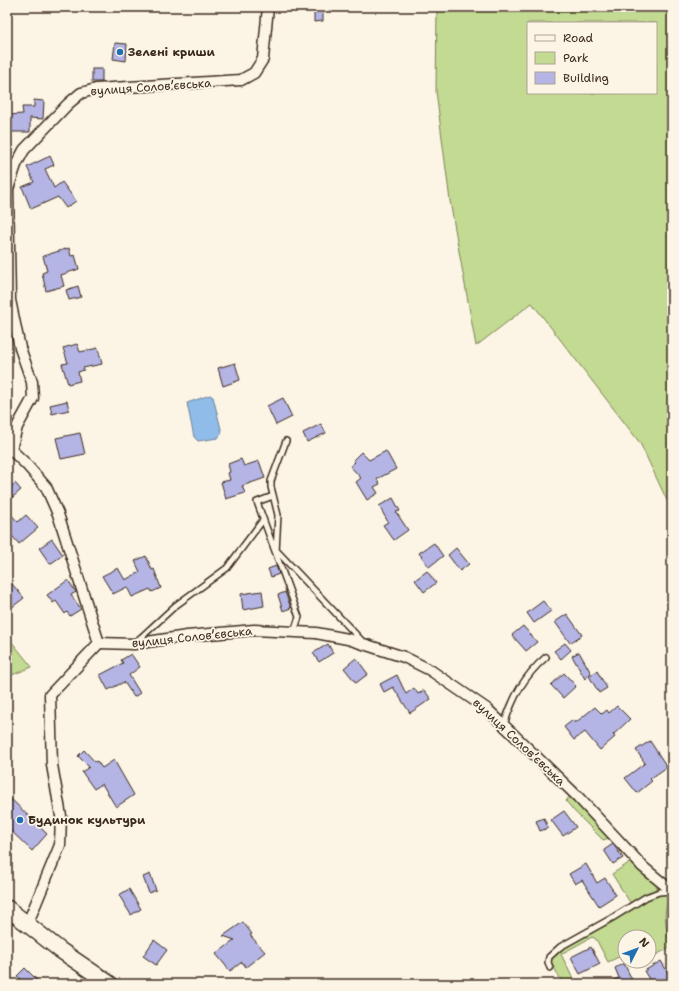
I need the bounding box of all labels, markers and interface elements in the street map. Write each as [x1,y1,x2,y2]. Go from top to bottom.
legend [527,22,657,94]
text: Road [563,30,594,46]
place label: Зелені криши [128,44,215,60]
marker: Зелені криши [115,47,125,57]
text: Park [563,50,589,66]
text: Building [563,70,609,86]
street label: вулиця Соловʼєвська [90,75,212,99]
street label: вулиця Соловʼєвська [131,623,254,651]
street label: вулиця Соловʼєвська [469,695,569,790]
place label: Будинок культури [28,812,146,828]
marker: Будинок культури [15,815,25,825]
north arrow [617,929,657,969]
text: N [636,934,653,951]

